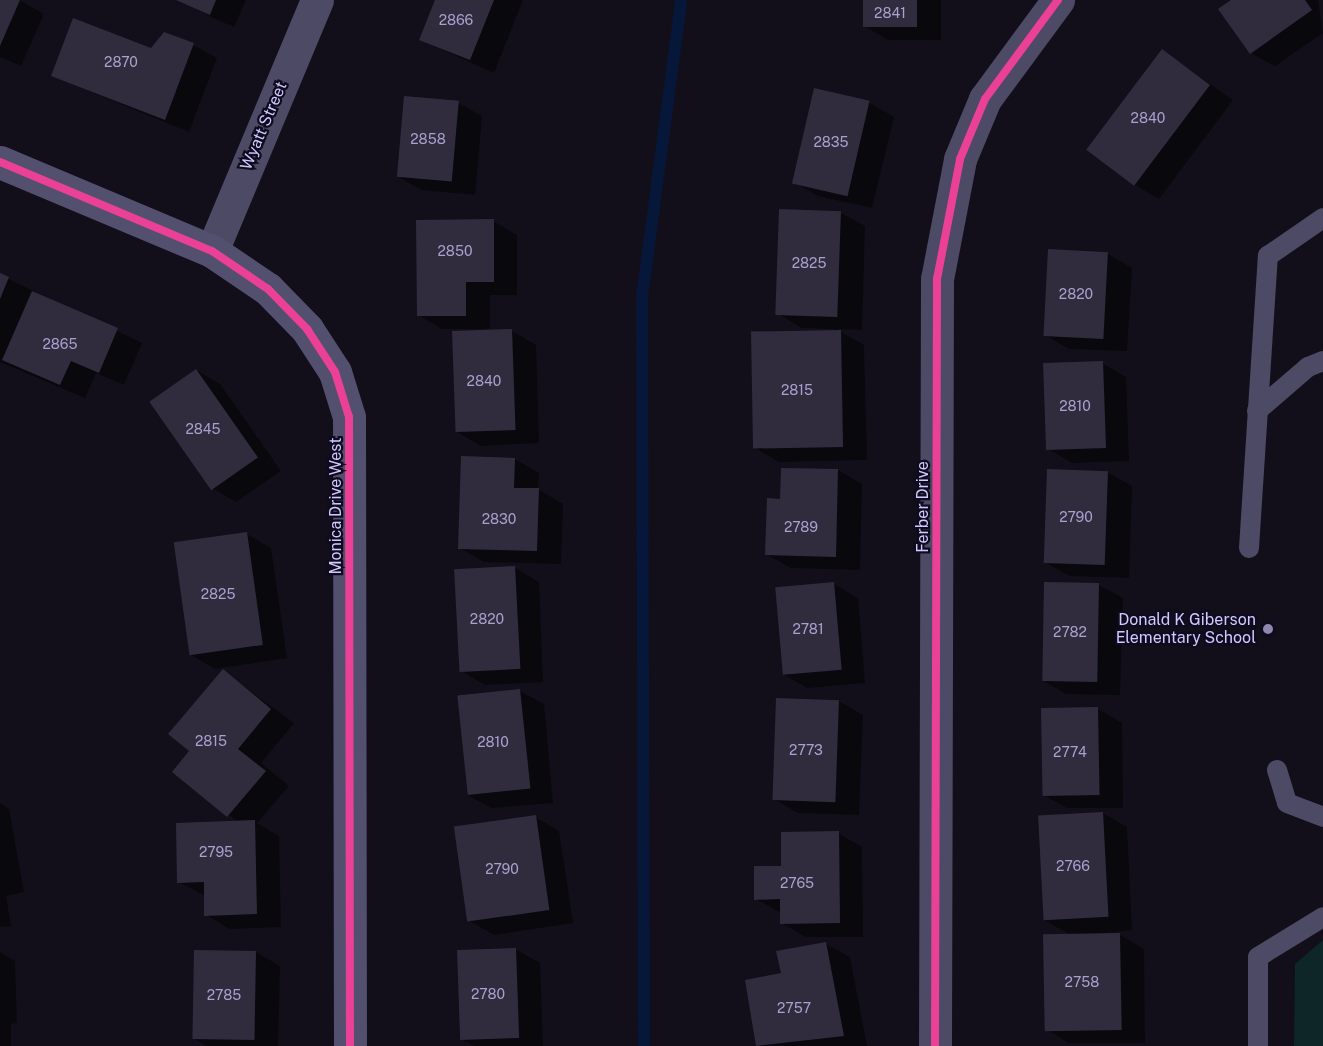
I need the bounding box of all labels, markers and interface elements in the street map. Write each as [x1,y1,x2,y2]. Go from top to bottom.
house number: 2841 [874,5,906,21]
house number: 2866 [439,12,473,28]
house number: 2870 [104,54,138,70]
street label: Wyatt Street [237,79,291,173]
house number: 2840 [1131,110,1165,126]
house number: 2858 [410,131,446,147]
house number: 2835 [813,134,849,150]
house number: 2850 [438,243,472,259]
house number: 2825 [792,255,826,271]
house number: 2820 [1059,286,1093,302]
house number: 2865 [43,336,77,352]
house number: 2840 [467,373,501,389]
house number: 2815 [781,382,813,398]
house number: 2810 [1059,398,1091,414]
house number: 2845 [185,421,221,437]
street label: Monica Drive West [326,437,346,575]
street label: Ferber Drive [913,461,933,553]
house number: 2790 [1059,509,1093,525]
house number: 2830 [482,511,516,527]
house number: 2789 [784,519,818,535]
house number: 2825 [201,586,235,602]
place label: Donald K Giberson Elementary School [1116,610,1256,648]
house number: 2820 [470,611,504,627]
house number: 2781 [792,621,824,637]
marker: Donald K Giberson Elementary School [1261,622,1275,636]
house number: 2782 [1053,624,1087,640]
house number: 2815 [195,733,227,749]
house number: 2810 [477,734,509,750]
house number: 2773 [789,742,823,758]
house number: 2774 [1053,744,1087,760]
house number: 2795 [199,844,233,860]
house number: 2766 [1056,858,1090,874]
house number: 2790 [485,861,519,877]
house number: 2765 [780,875,814,891]
house number: 2758 [1065,974,1099,990]
house number: 2780 [471,986,505,1002]
house number: 2785 [207,987,241,1003]
house number: 2757 [777,1000,811,1016]

